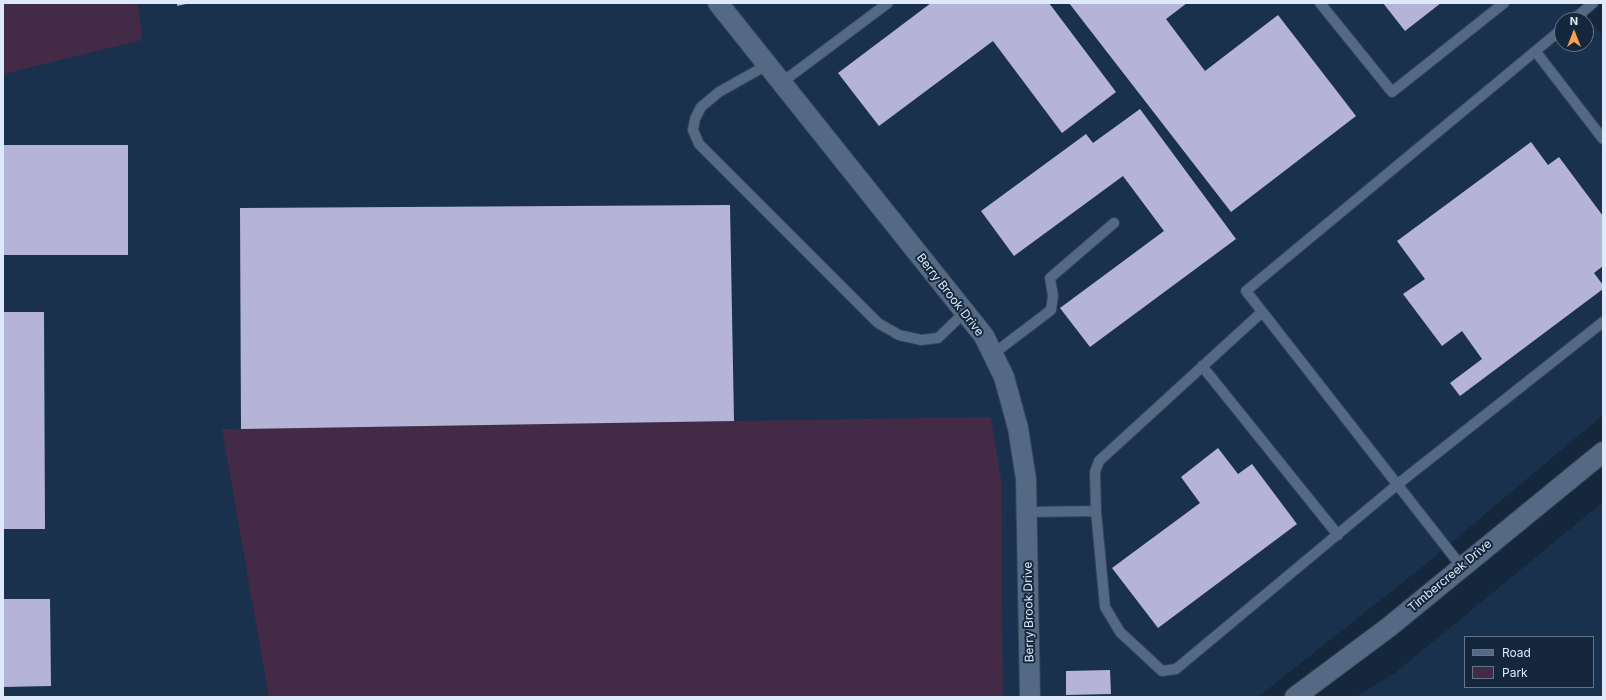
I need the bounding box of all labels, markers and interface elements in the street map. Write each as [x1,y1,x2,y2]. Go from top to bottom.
north arrow [1554,12,1594,52]
text: N [1570,14,1578,28]
street label: Berry Brook Drive [913,251,987,339]
street label: Timbercreek Drive [1405,537,1495,615]
street label: Berry Brook Drive [1021,562,1037,662]
legend [1464,636,1594,688]
text: Road [1502,645,1531,660]
text: Park [1502,665,1528,680]

